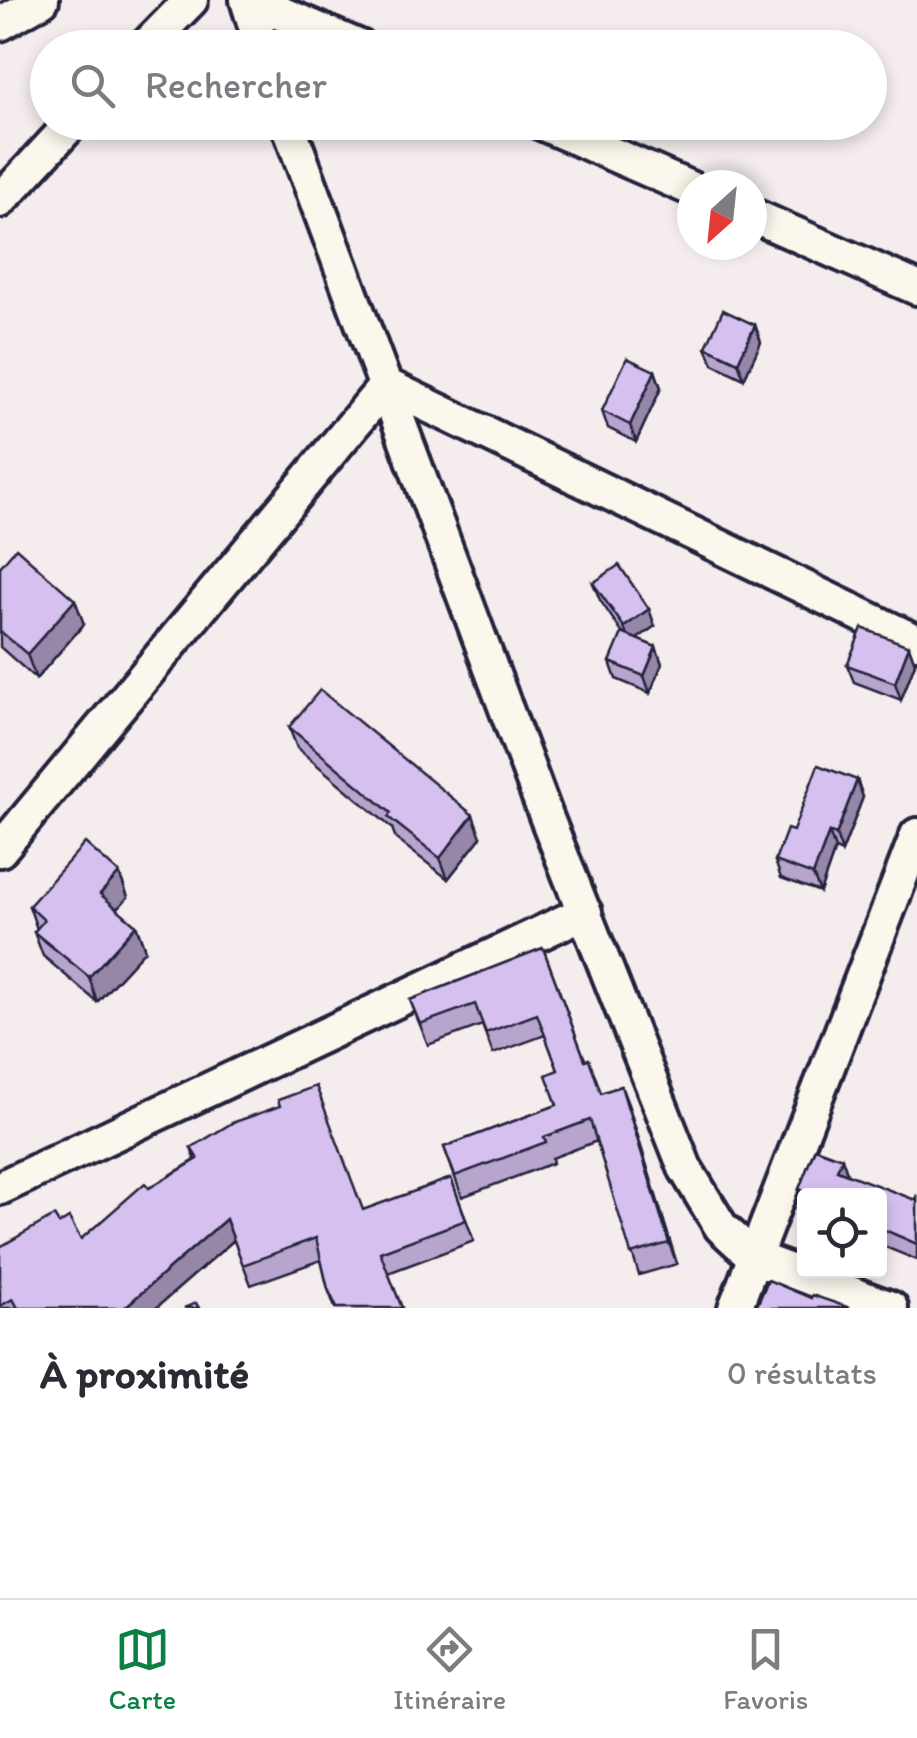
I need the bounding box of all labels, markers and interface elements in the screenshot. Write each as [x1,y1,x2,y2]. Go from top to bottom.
search box [30,30,887,140]
icon: search [65,58,120,113]
text: Rechercher [145,62,327,108]
north arrow [677,170,767,260]
map controls [797,1188,887,1278]
button: locate [797,1188,887,1278]
text: À proximité [40,1348,249,1399]
text: 0 résultats [727,1354,877,1392]
tab: Carte [109,1622,176,1716]
tab: Itinéraire [393,1622,506,1716]
tab: Favoris [723,1622,808,1716]

